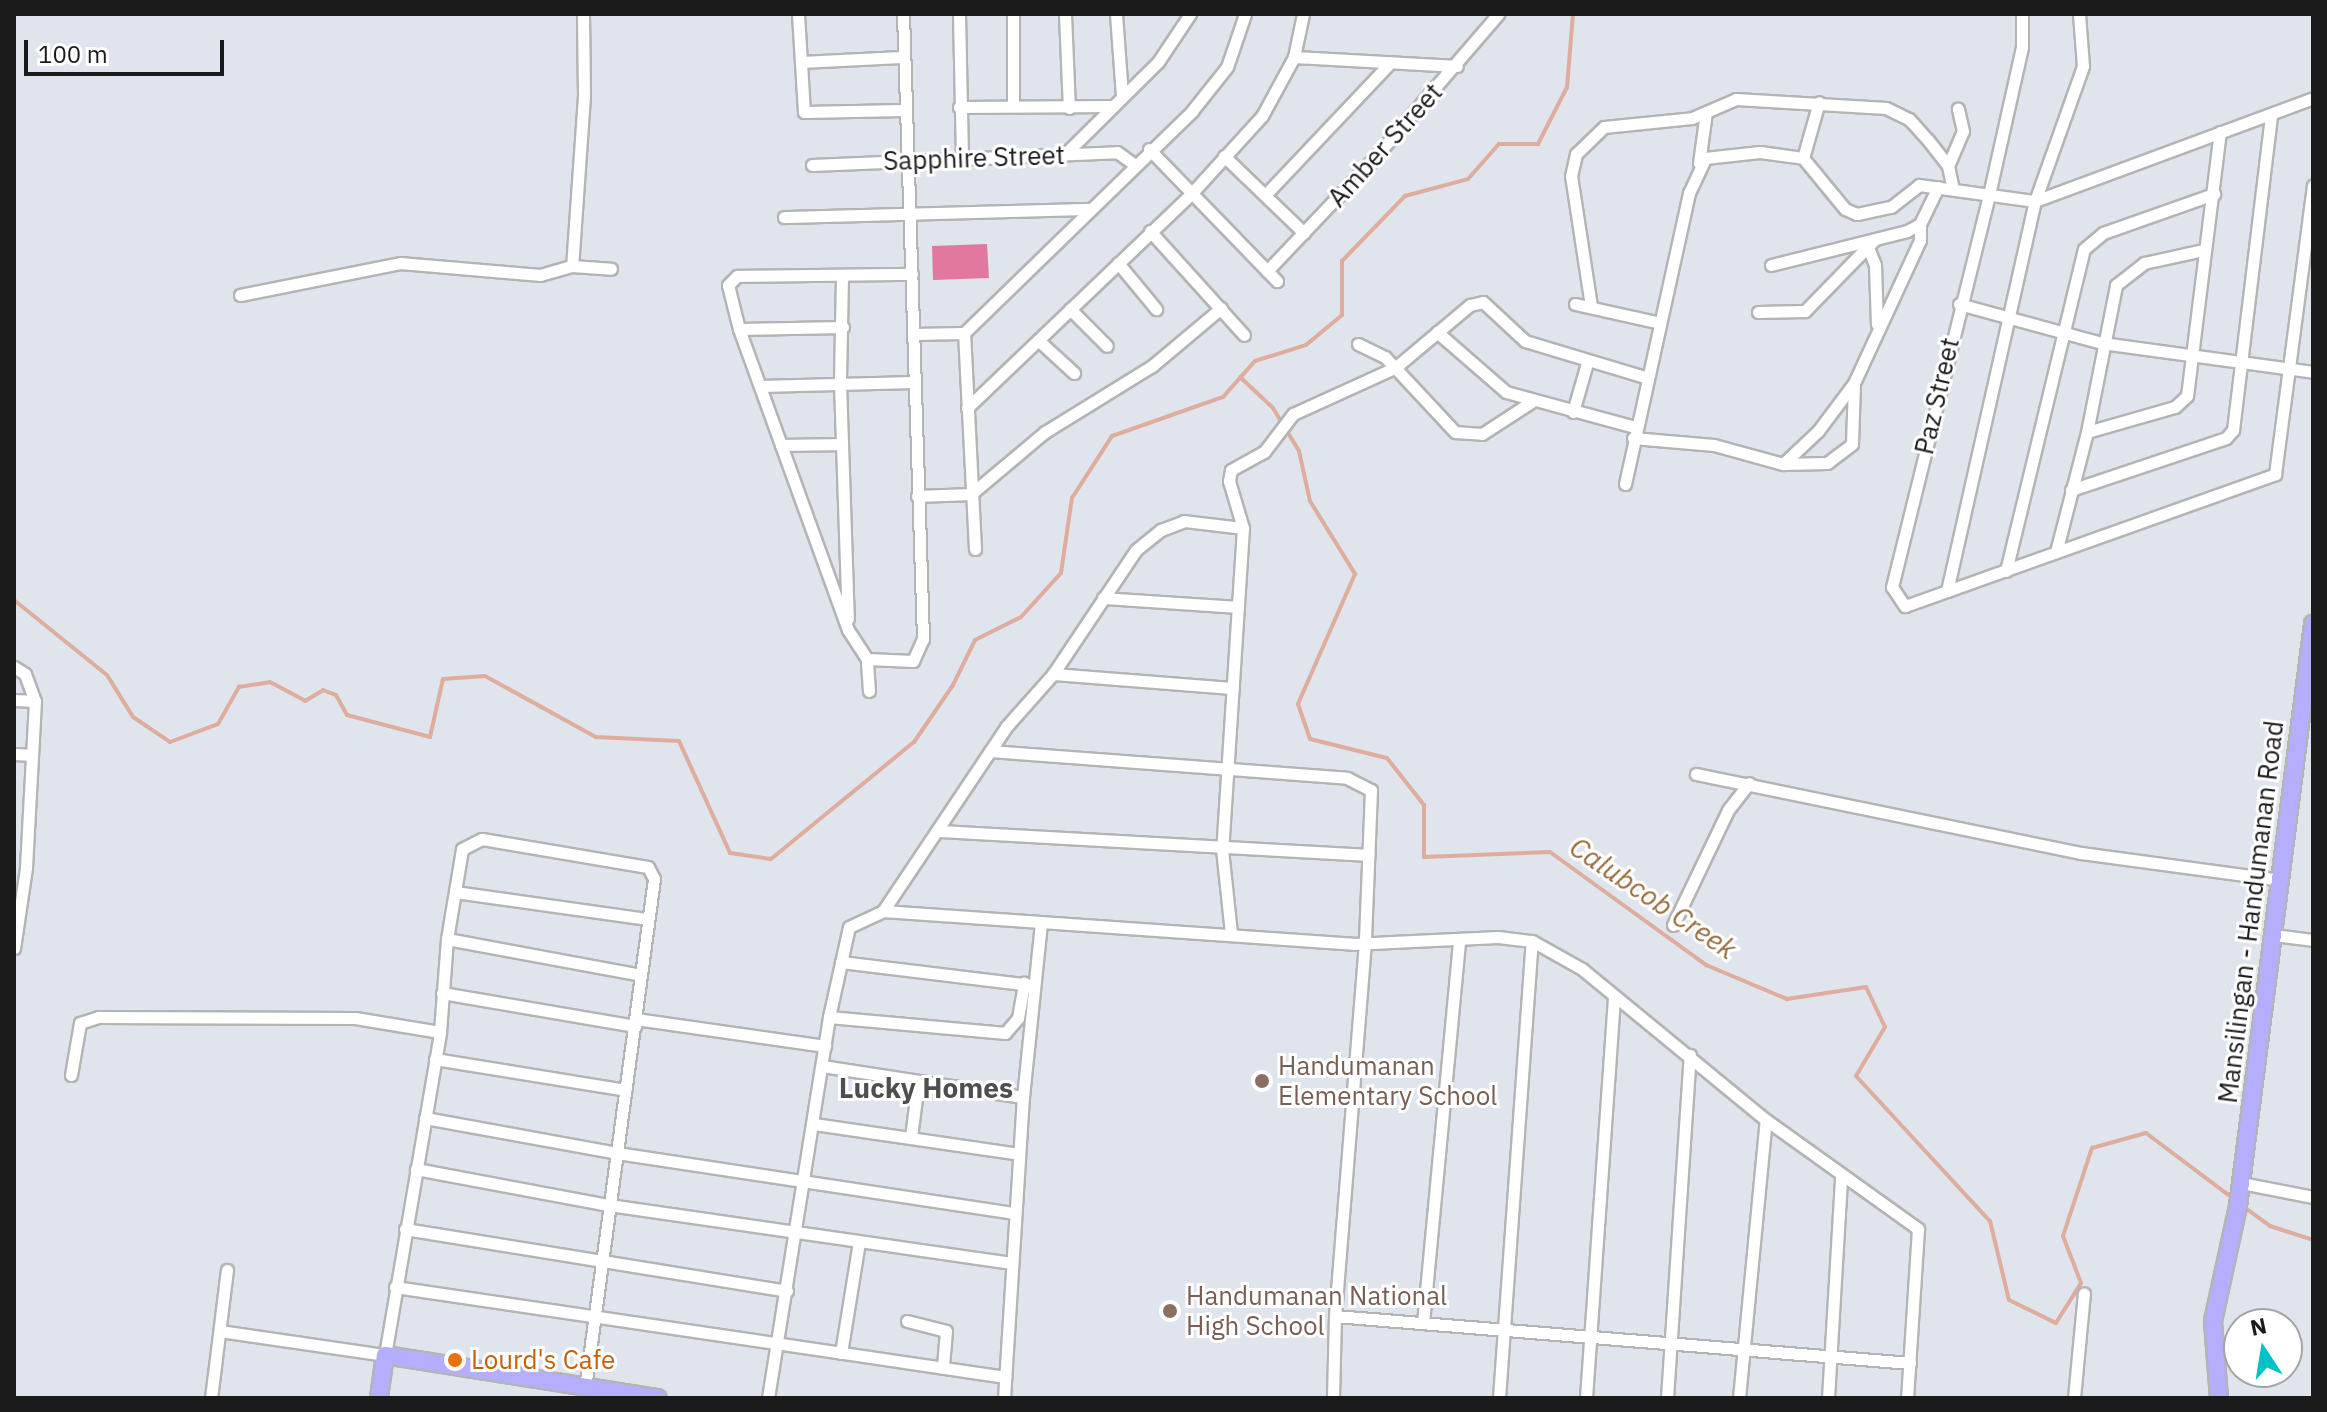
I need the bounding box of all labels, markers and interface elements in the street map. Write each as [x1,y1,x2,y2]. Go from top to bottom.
scale bar [28,24,228,74]
text: 100 m [38,38,108,70]
street label: Amber Street [1321,77,1449,213]
street label: Sapphire Street [883,139,1065,177]
street label: Paz Street [1908,335,1966,457]
street label: Mansilingan - Handumanan Road [2212,719,2290,1105]
water label: Calubcob Creek [1563,830,1743,966]
place label: Handumanan Elementary School [1278,1050,1497,1112]
district label: Lucky Homes [839,1071,1013,1105]
marker: Handumanan Elementary School [1253,1072,1271,1090]
place label: Handumanan National High School [1186,1280,1447,1342]
marker: Handumanan National High School [1161,1302,1179,1320]
north arrow [2223,1308,2303,1388]
text: N [2248,1310,2269,1342]
place label: Lourd's Cafe [471,1344,615,1376]
marker: Lourd's Cafe [446,1351,464,1369]

